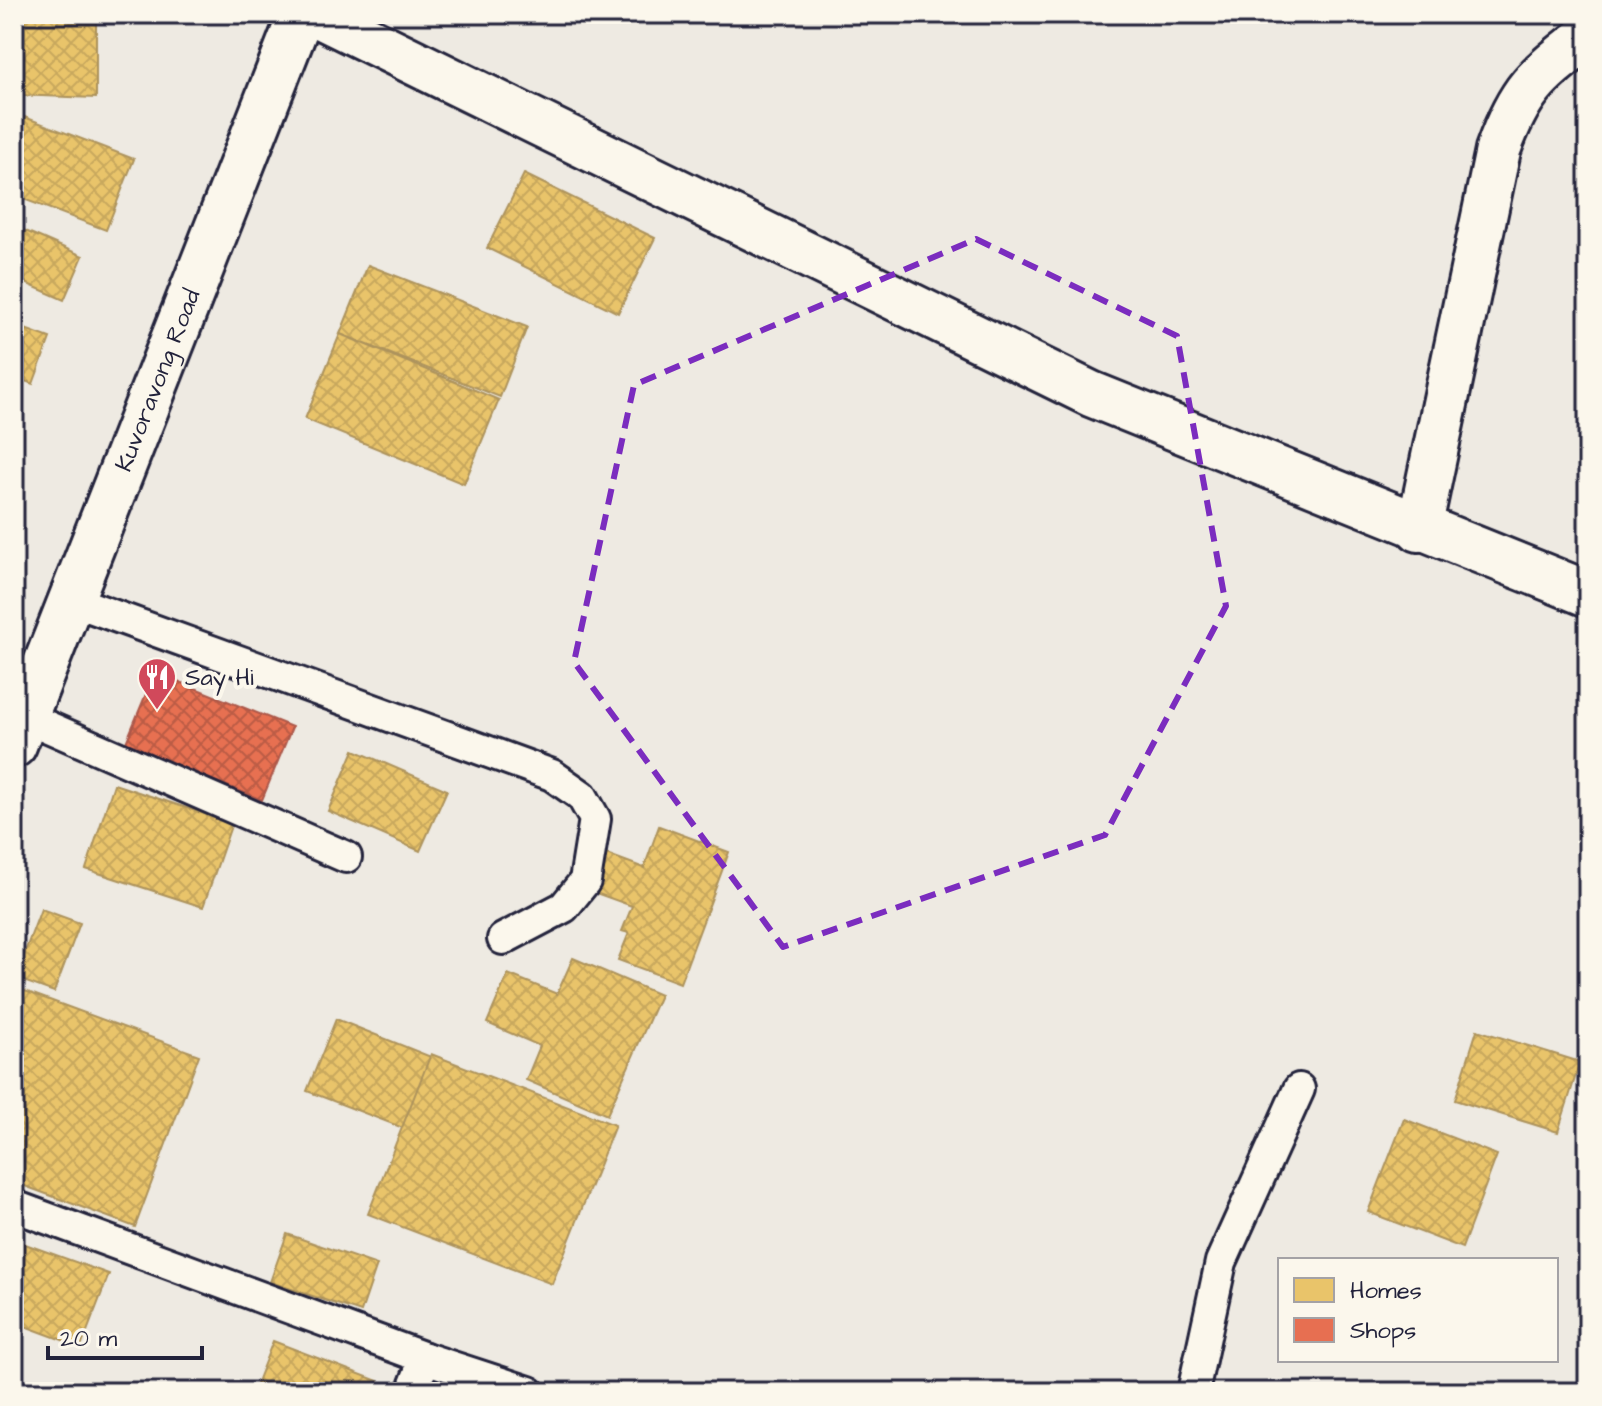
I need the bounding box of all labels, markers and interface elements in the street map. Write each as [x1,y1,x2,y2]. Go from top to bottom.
street label: Kuvoravong Road [107,284,209,477]
restaurant icon: Say Hi [136,656,178,711]
place label: Say Hi [185,661,254,696]
legend [1278,1258,1558,1362]
text: Homes [1350,1274,1422,1308]
scale bar [48,1310,202,1360]
text: Shops [1350,1314,1416,1348]
text: 20 m [60,1322,117,1356]

